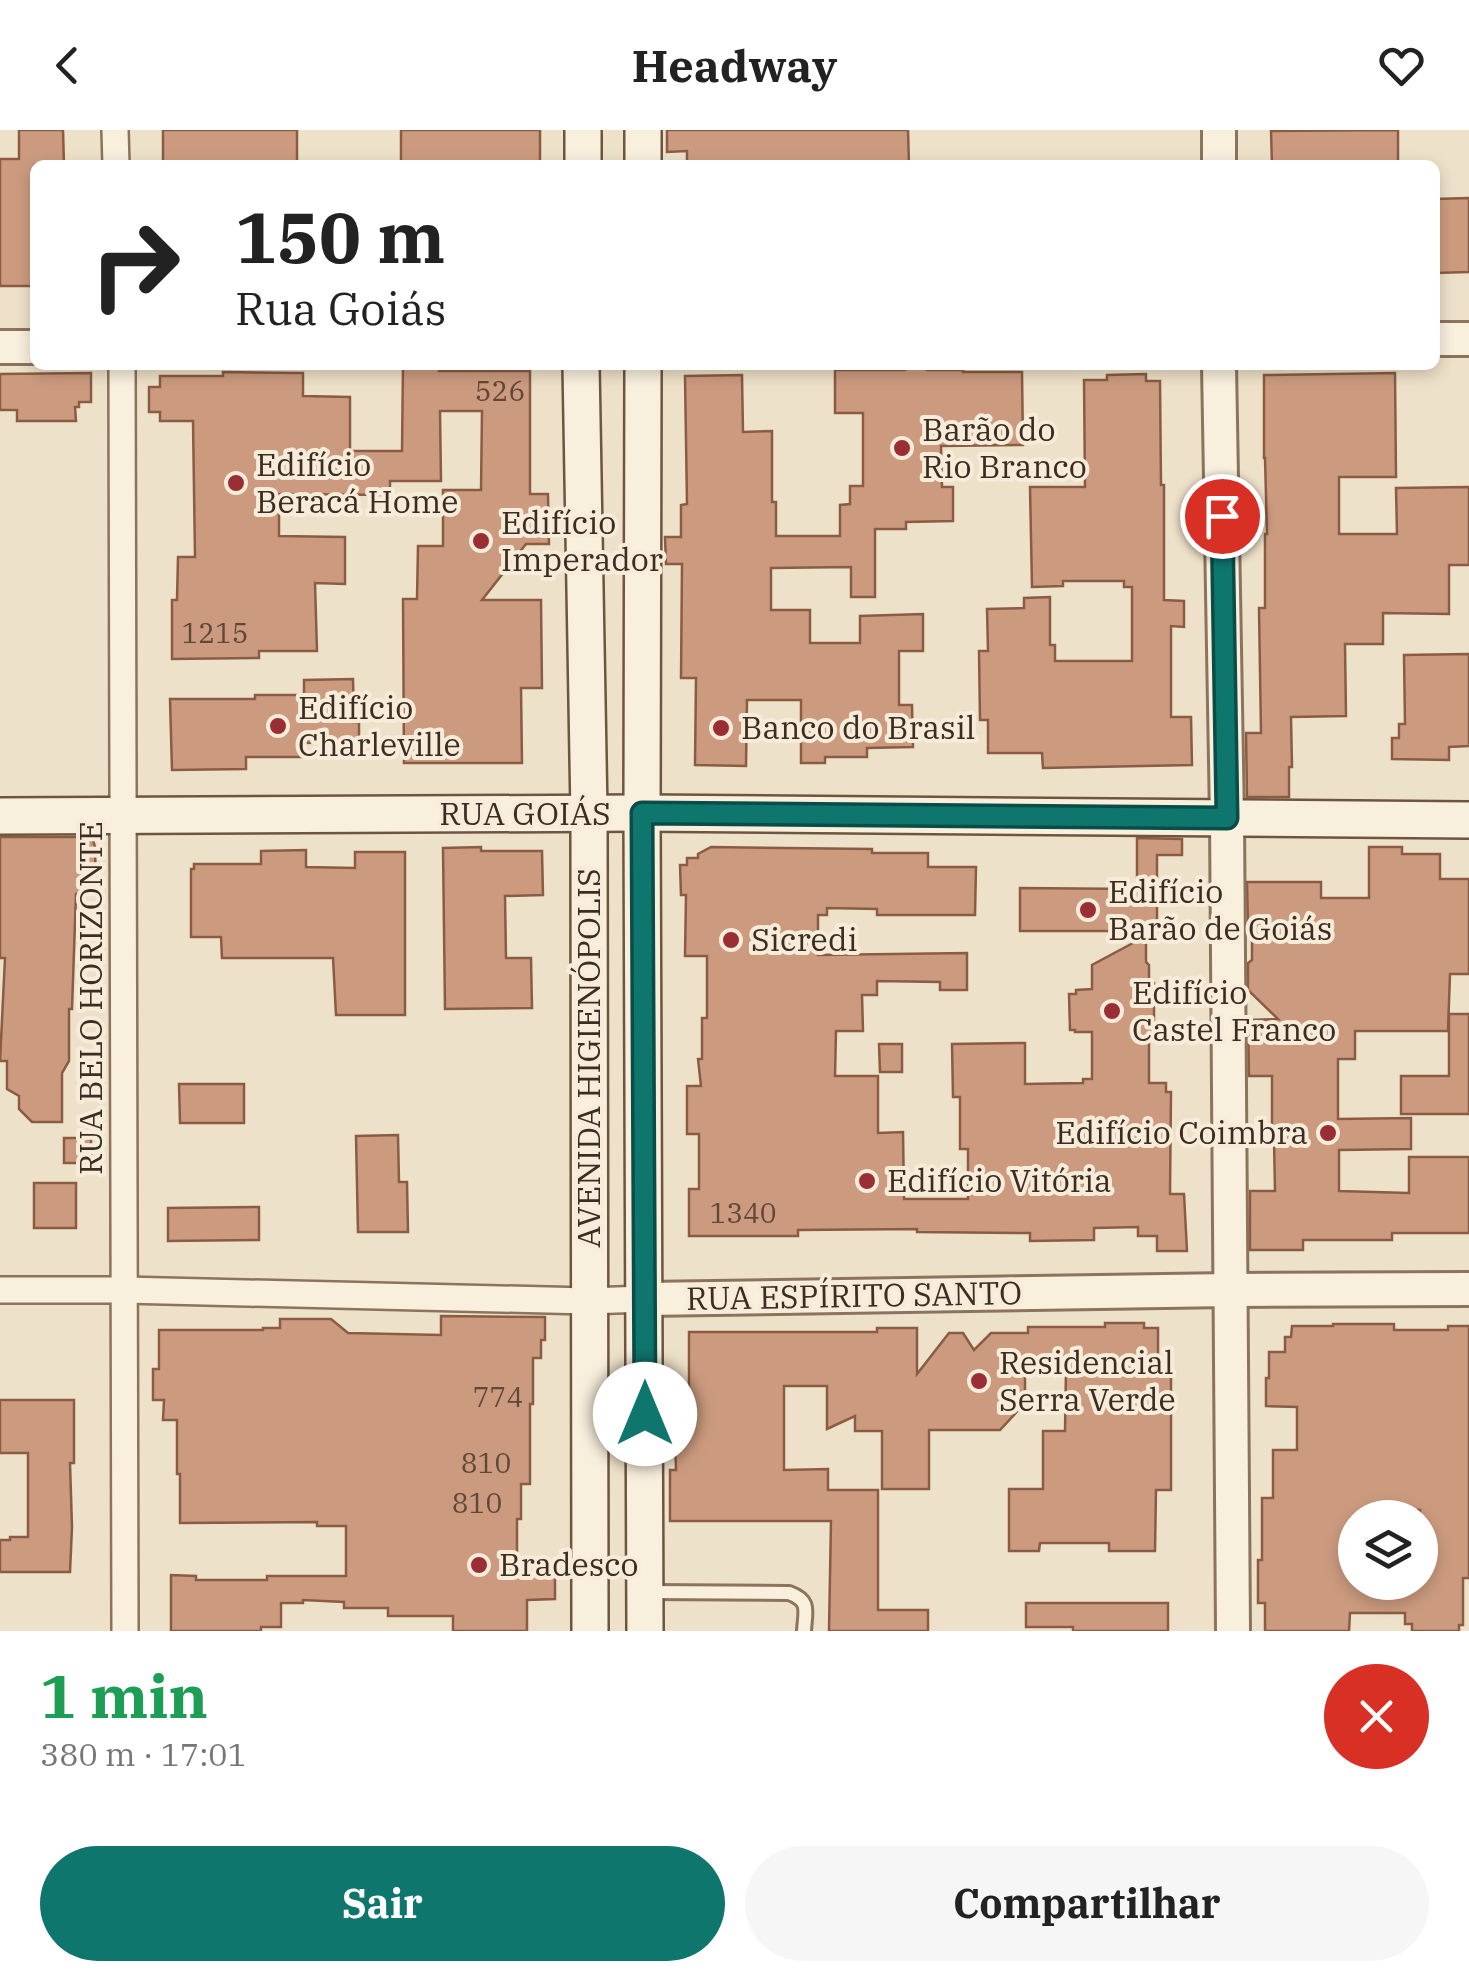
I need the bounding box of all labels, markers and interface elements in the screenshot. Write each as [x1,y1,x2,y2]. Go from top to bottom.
text: Headway [632,36,837,94]
icon: back [40,38,95,93]
icon: heart [1374,38,1429,93]
text: 150 m [235,191,445,282]
icon: right [70,200,200,330]
text: Rua Goiás [235,279,446,337]
house number: 526 [475,372,525,409]
place label: Barão do Rio Branco [922,408,1087,487]
marker: Barão do Rio Branco [891,437,913,459]
place label: Edifício Beracá Home [256,443,458,522]
marker: Edifício Beracá Home [225,472,247,494]
pin [1180,474,1265,559]
icon: arrive [1195,489,1250,544]
place label: Edifício Imperador [501,501,663,580]
marker: Edifício Imperador [470,530,492,552]
house number: 1215 [181,614,249,651]
place label: Edifício Charleville [298,686,461,765]
place label: Banco do Brasil [741,706,975,748]
marker: Edifício Charleville [267,715,289,737]
marker: Banco do Brasil [710,717,732,739]
street label: RUA GOIÁS [439,792,611,834]
street label: RUA BELO HORIZONTE [69,821,111,1175]
street label: AVENIDA HIGIENÓPOLIS [567,868,609,1248]
place label: Edifício Barão de Goiás [1108,870,1332,949]
marker: Edifício Barão de Goiás [1077,899,1099,921]
place label: Sicredi [751,918,858,960]
marker: Sicredi [720,929,742,951]
place label: Edifício Castel Franco [1132,971,1336,1050]
marker: Edifício Castel Franco [1101,1000,1123,1022]
place label: Edifício Coimbra [1055,1111,1308,1153]
marker: Edifício Coimbra [1317,1122,1339,1144]
place label: Edifício Vitória [887,1159,1112,1201]
marker: Edifício Vitória [856,1170,878,1192]
house number: 1340 [709,1194,777,1231]
street label: RUA ESPÍRITO SANTO [686,1271,1022,1319]
place label: Residencial Serra Verde [999,1341,1176,1420]
position arrow [593,1362,697,1466]
marker: Residencial Serra Verde [968,1370,990,1392]
house number: 774 [473,1378,523,1415]
house number: 810 [461,1444,511,1481]
house number: 810 [452,1484,502,1521]
map controls [1338,1500,1438,1600]
button: layers [1338,1500,1438,1600]
place label: Bradesco [499,1543,639,1585]
marker: Bradesco [468,1554,490,1576]
text: 1 min [40,1656,208,1735]
button: close [1324,1664,1429,1769]
text: 380 m · 17:01 [40,1733,247,1775]
button: Sair [40,1846,725,1961]
button: Compartilhar [745,1846,1429,1961]

